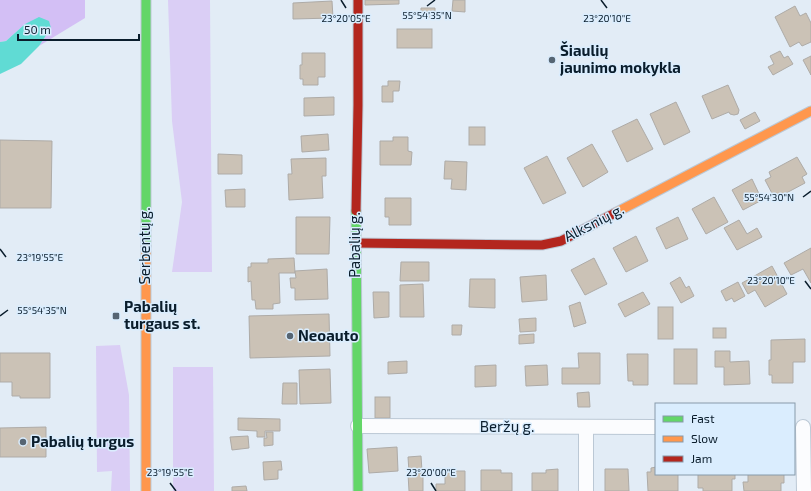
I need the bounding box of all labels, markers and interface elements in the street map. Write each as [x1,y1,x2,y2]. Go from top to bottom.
text: 55°54'35"N [402,9,452,21]
text: 23°20'05"E [321,12,371,24]
text: 23°20'10"E [583,12,631,24]
scale bar [18,16,139,42]
text: 50 m [24,22,51,36]
place label: Šiaulių jaunimo mokykla [560,41,681,77]
marker: Šiaulių jaunimo mokykla [547,55,557,65]
text: 55°54'30"N [744,191,794,203]
street label: Alksnių g. [560,199,627,245]
street label: Serbentų g. [135,207,153,285]
street label: Pabalių g. [345,212,363,278]
text: 23°19'55"E [17,251,64,263]
text: 23°20'10"E [747,274,795,286]
place label: Pabalių turgaus st. [124,297,201,332]
text: 55°54'35"N [17,304,67,316]
marker: Pabalių turgaus st. [111,311,121,321]
place label: Neoauto [298,326,359,344]
marker: Neoauto [285,331,295,341]
legend [655,403,795,475]
text: Fast [691,411,715,425]
street label: Beržų g. [480,417,534,435]
text: Slow [691,431,718,445]
place label: Pabalių turgus [31,432,134,450]
marker: Pabalių turgus [18,437,28,447]
text: Jam [691,451,712,465]
text: 23°19'55"E [147,466,194,478]
text: 23°20'00"E [406,466,456,478]

